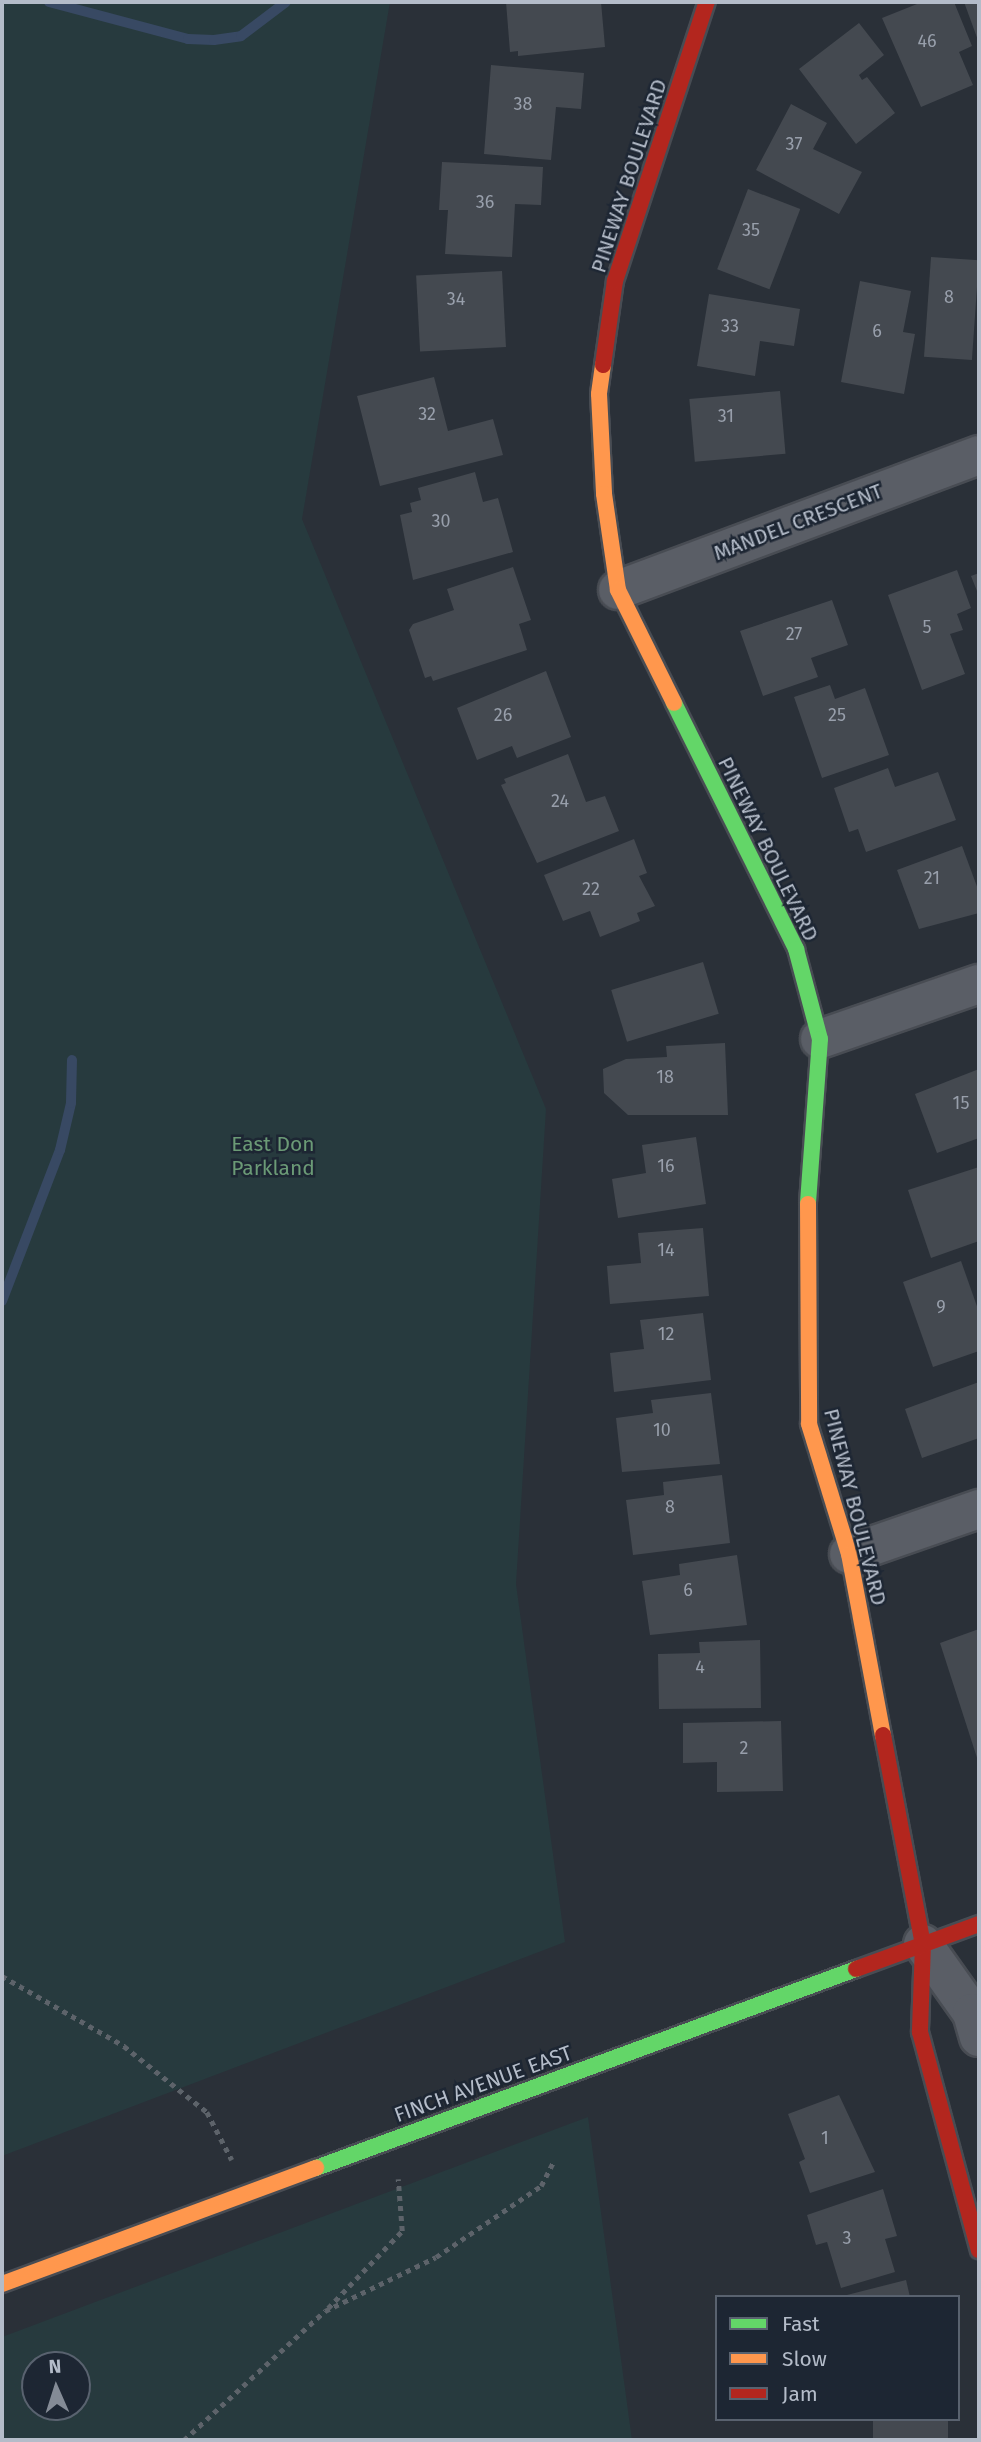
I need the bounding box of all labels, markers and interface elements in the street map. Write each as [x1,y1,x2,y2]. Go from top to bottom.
house number: 46 [917,30,937,52]
street label: PINEWAY BOULEVARD [586,76,672,276]
house number: 38 [514,93,532,115]
house number: 37 [786,133,802,155]
house number: 36 [476,191,494,213]
house number: 35 [742,219,760,241]
house number: 8 [944,286,954,308]
house number: 34 [447,288,465,310]
house number: 33 [721,315,739,337]
house number: 6 [872,320,882,342]
house number: 32 [418,403,436,425]
house number: 31 [718,405,734,427]
street label: MANDEL CRESCENT [710,478,886,566]
house number: 30 [431,510,451,532]
house number: 5 [922,616,932,638]
house number: 27 [786,623,802,645]
house number: 26 [494,704,512,726]
house number: 25 [828,704,846,726]
street label: PINEWAY BOULEVARD [712,753,824,945]
house number: 24 [551,790,569,812]
house number: 21 [924,867,940,889]
house number: 22 [582,878,600,900]
house number: 18 [656,1066,674,1088]
house number: 15 [953,1092,969,1114]
park label: East Don Parkland [231,1131,315,1181]
house number: 16 [657,1155,675,1177]
house number: 14 [657,1239,675,1261]
house number: 9 [936,1296,946,1318]
house number: 12 [658,1323,674,1345]
street label: PINEWAY BOULEVARD [818,1406,892,1608]
house number: 10 [653,1419,671,1441]
house number: 8 [665,1496,675,1518]
house number: 6 [683,1579,693,1601]
house number: 4 [695,1656,705,1678]
house number: 2 [740,1737,748,1759]
street label: FINCH AVENUE EAST [391,2040,575,2128]
house number: 1 [821,2127,829,2149]
house number: 3 [843,2227,851,2249]
legend [715,2295,960,2421]
text: Fast [782,2311,820,2337]
text: Slow [782,2346,827,2372]
north arrow [21,2351,91,2421]
text: N [48,2355,62,2378]
text: Jam [782,2381,818,2407]

